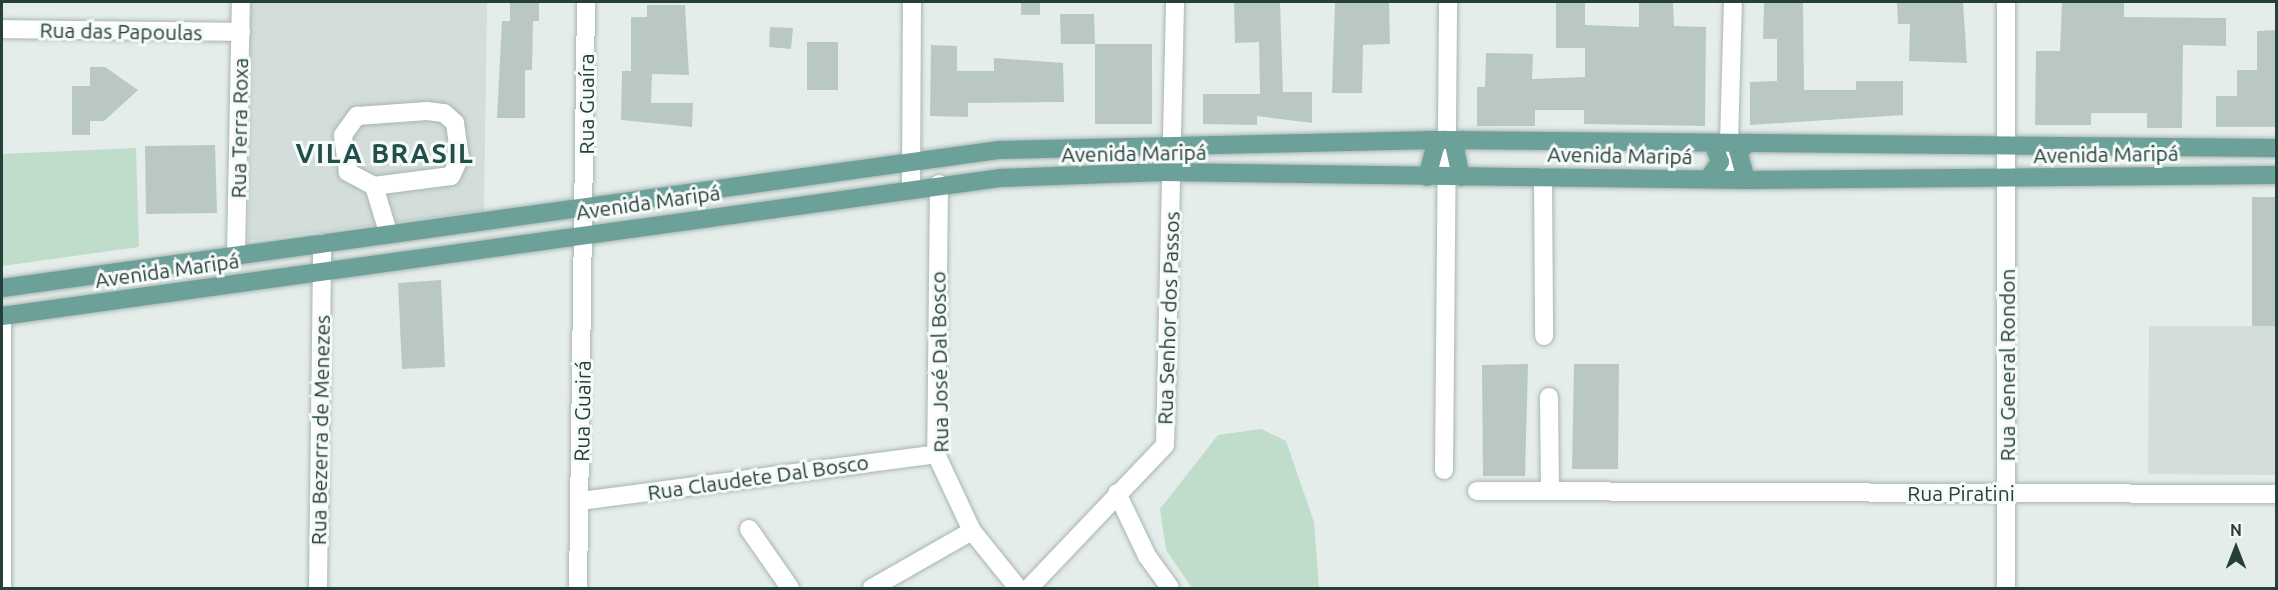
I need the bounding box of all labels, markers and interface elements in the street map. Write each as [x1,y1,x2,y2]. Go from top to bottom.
street label: Rua das Papoulas [39,17,203,45]
street label: Rua Guaíra [573,53,599,155]
street label: Rua Terra Roxa [225,57,253,199]
district label: VILA BRASIL [296,138,474,170]
street label: Avenida Maripá [1061,139,1207,167]
street label: Avenida Maripá [2033,140,2179,168]
street label: Avenida Maripá [1547,141,1693,169]
street label: Avenida Maripá [574,179,722,225]
street label: Rua Senhor dos Passos [1152,211,1184,425]
street label: Avenida Maripá [93,247,241,293]
street label: Rua General Rondon [1994,269,2020,461]
street label: Rua José Dal Bosco [925,271,953,453]
street label: Rua Bezerra de Menezes [305,315,335,545]
street label: Rua Guairá [569,360,595,462]
street label: Rua Claudete Dal Bosco [646,449,870,505]
street label: Rua Piratini [1907,480,2015,506]
north arrow [2206,518,2266,578]
text: N [2230,521,2242,539]

